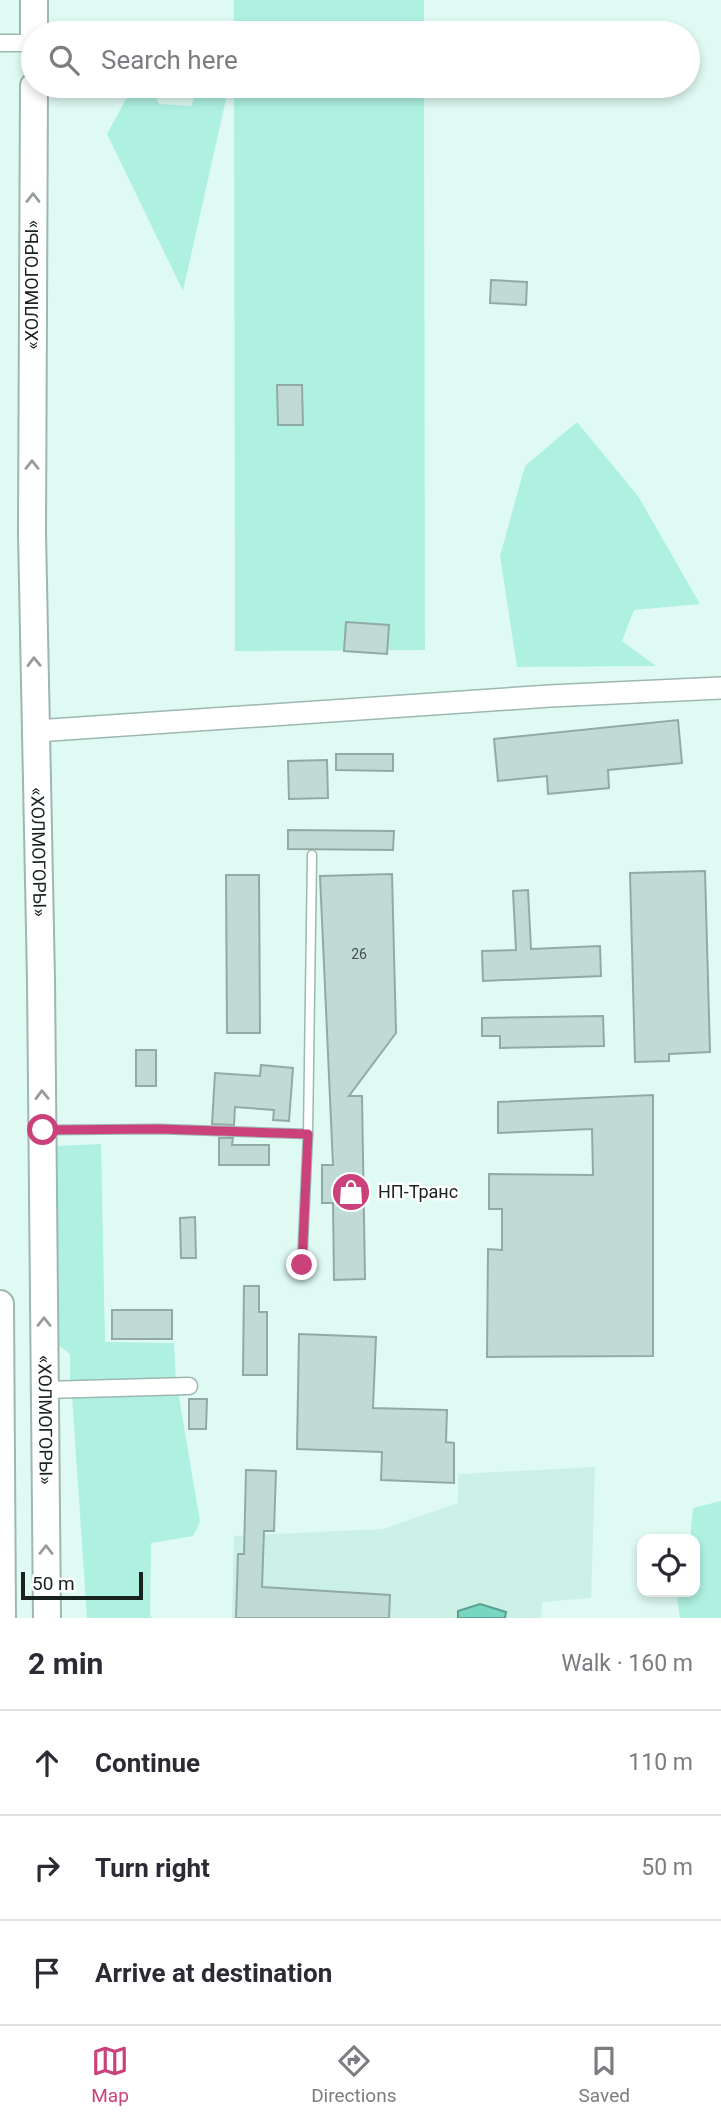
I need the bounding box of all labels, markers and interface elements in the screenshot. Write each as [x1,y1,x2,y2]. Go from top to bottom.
search box [21,21,700,98]
icon: search [45,41,83,79]
text: Search here [101,45,238,75]
one-way arrow [25,192,41,202]
street label: «ХОЛМОГОРЫ» [21,220,42,350]
one-way arrow [24,459,40,470]
one-way arrow [27,657,42,668]
street label: «ХОЛМОГОРЫ» [27,787,51,917]
house number: 26 [351,946,367,962]
one-way arrow [35,1089,50,1100]
route start [27,1114,58,1145]
shop icon: НП-Транс [330,1171,372,1213]
place label: НП-Транс [378,1181,458,1202]
route end [286,1249,317,1280]
one-way arrow [36,1317,52,1327]
street label: «ХОЛМОГОРЫ» [35,1355,57,1485]
map controls [637,1534,700,1597]
button: locate [637,1534,700,1597]
one-way arrow [38,1544,54,1555]
scale bar [21,1569,144,1601]
text: 50 m [32,1572,75,1595]
text: 2 min [28,1646,103,1681]
text: Walk · 160 m [561,1650,693,1677]
icon: ahead [28,1744,66,1782]
text: Continue [95,1748,200,1778]
text: 110 m [628,1749,693,1776]
icon: right [28,1849,66,1887]
text: Turn right [95,1853,210,1883]
text: 50 m [641,1854,693,1881]
icon: arrive [28,1954,66,1992]
text: Arrive at destination [95,1958,332,1988]
tab: Map [91,2042,129,2107]
tab: Directions [311,2042,396,2107]
tab: Saved [579,2042,630,2107]

